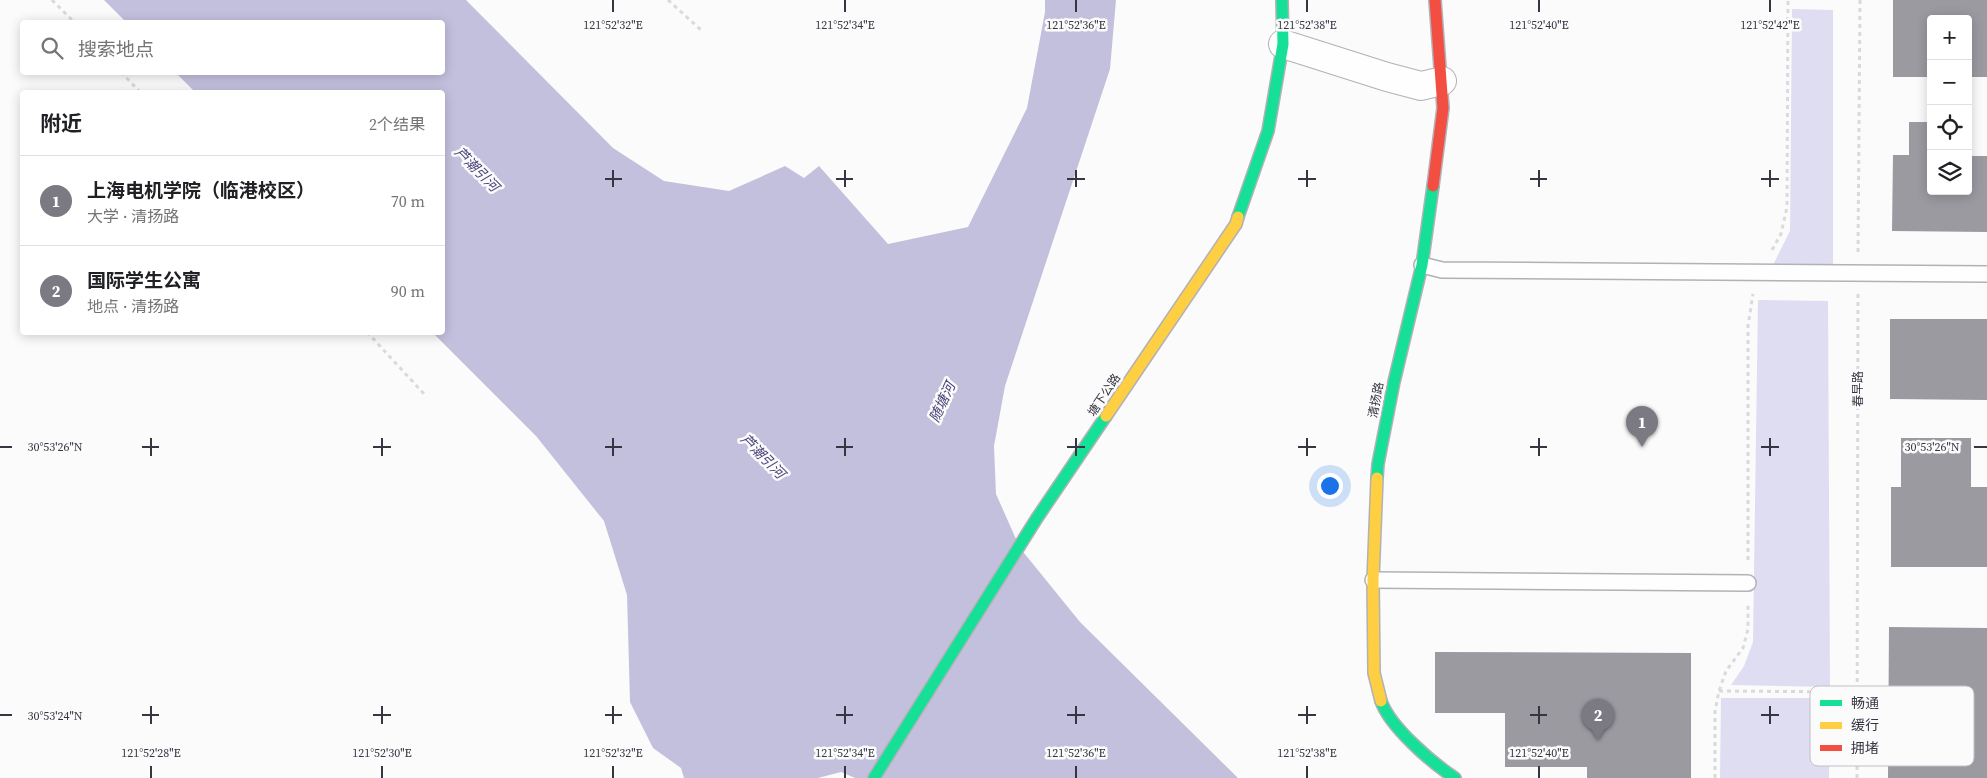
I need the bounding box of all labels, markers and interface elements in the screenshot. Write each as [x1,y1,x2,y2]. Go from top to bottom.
map controls [1927,15,1972,195]
button: + [1927,15,1972,60]
text: 121°52'32"E [583,17,643,33]
text: 121°52'34"E [815,17,875,33]
text: 121°52'36"E [1046,17,1106,33]
text: 121°52'38"E [1277,17,1337,33]
text: 121°52'40"E [1509,17,1569,33]
text: 121°52'42"E [1740,17,1800,33]
search box [20,20,445,75]
icon: search [38,34,66,62]
text: 搜索地点 [78,36,154,62]
button: − [1927,60,1972,105]
button: locate [1927,105,1972,150]
text: 附近 [40,109,82,138]
text: 2个结果 [369,113,425,135]
water label: 芦潮引河 [450,142,506,198]
button: layers [1927,150,1972,195]
text: 上海电机学院（临港校区） [87,177,315,203]
text: 1 [52,190,60,212]
text: 70 m [391,190,425,212]
text: 大学 · 清扬路 [87,205,179,227]
text: 国际学生公寓 [87,267,201,293]
text: 2 [52,280,60,302]
text: 90 m [391,280,425,302]
text: 地点 · 清扬路 [87,295,179,317]
street label: 塘下公路 [1084,371,1124,419]
street label: 春早路 [1850,371,1866,407]
water label: 随塘河 [924,376,961,425]
street label: 清扬路 [1365,381,1387,419]
pin: 1 [1626,406,1658,447]
water label: 芦潮引河 [736,429,792,485]
text: 30°53'26"N [27,439,83,455]
text: 30°53'26"N [1904,439,1960,455]
your location [1317,473,1343,499]
legend [1810,686,1974,766]
text: 畅通 [1851,693,1879,713]
pin: 2 [1582,699,1614,740]
text: 30°53'24"N [27,708,83,724]
text: 缓行 [1851,715,1879,735]
text: 拥堵 [1851,738,1879,758]
text: 121°52'28"E [121,745,181,761]
text: 121°52'30"E [352,745,412,761]
text: 121°52'32"E [583,745,643,761]
text: 121°52'34"E [815,745,875,761]
text: 121°52'36"E [1046,745,1106,761]
text: 121°52'38"E [1277,745,1337,761]
text: 121°52'40"E [1509,745,1569,761]

